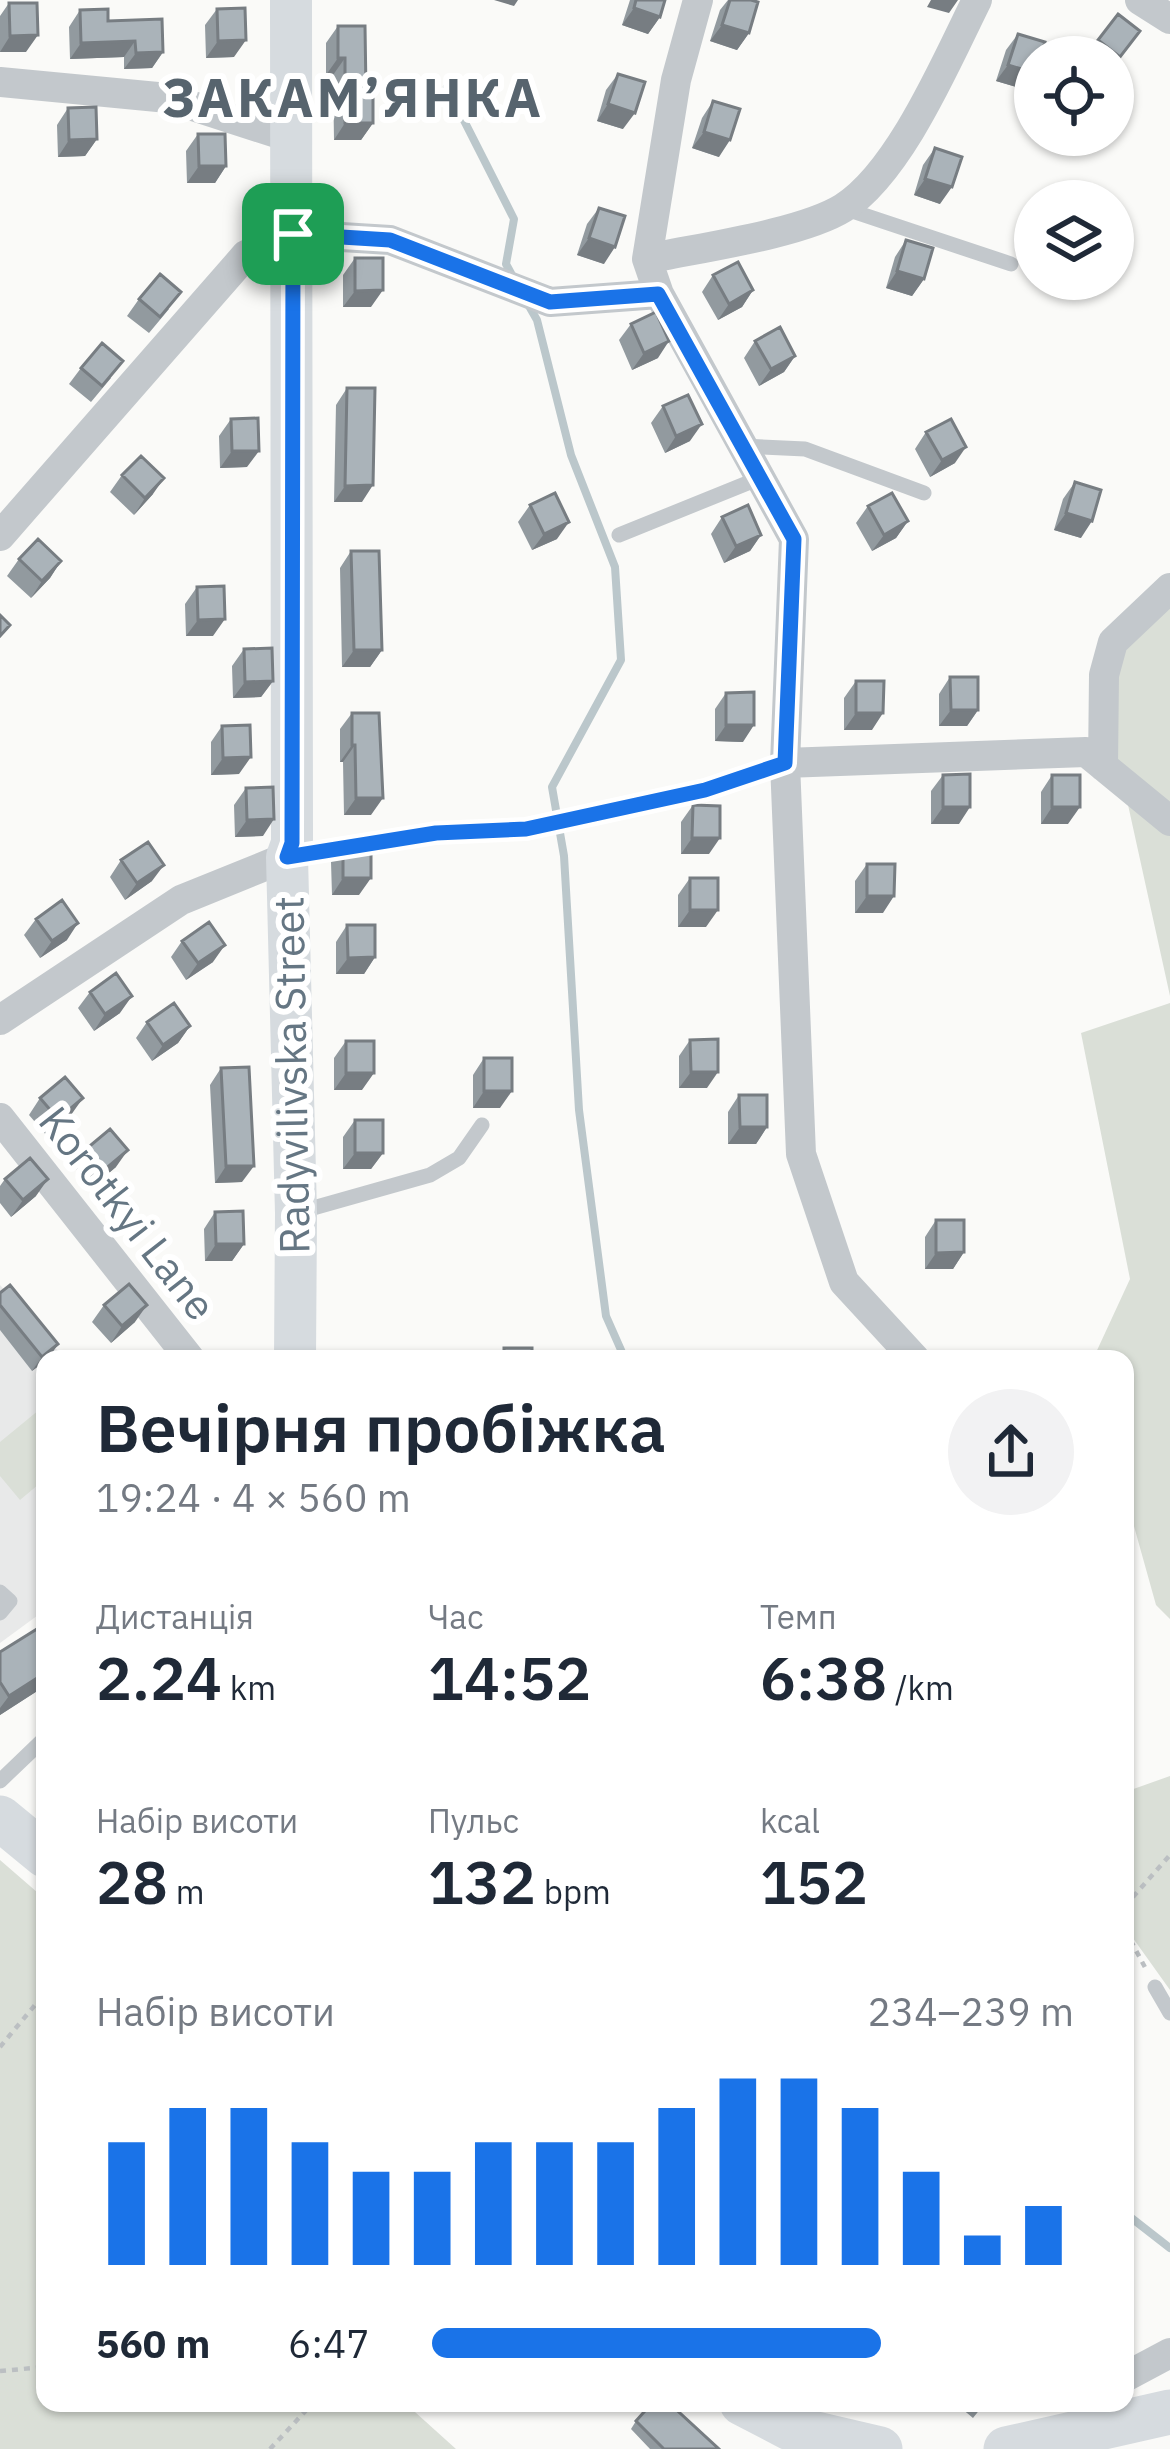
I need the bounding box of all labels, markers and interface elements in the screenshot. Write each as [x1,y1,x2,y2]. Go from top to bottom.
map controls [1014,36,1134,300]
button: locate [1014,36,1134,156]
district label: ЗАКАМ’ЯНКА [162,62,544,132]
button: layers [1014,180,1134,300]
pin [242,183,344,285]
icon: arrive [260,201,326,267]
street label: Radyvilivska Street [260,896,322,1254]
street label: Korotkyi Lane [27,1095,229,1331]
text: Вечірня пробіжка [96,1384,666,1470]
button: share [948,1389,1074,1515]
text: 19:24 · 4 × 560 m [96,1472,411,1523]
text: Дистанція [96,1595,254,1638]
text: Час [428,1595,484,1638]
text: Темп [760,1595,837,1638]
text: 2.24 [96,1638,222,1717]
text: 14:52 [428,1638,591,1717]
text: 6:38 [760,1638,887,1717]
text: km [222,1666,276,1709]
text: /km [887,1666,954,1709]
text: Набір висоти [96,1799,298,1842]
text: Пульс [428,1799,519,1842]
text: kcal [760,1799,820,1842]
text: 28 [96,1842,168,1921]
text: 132 [428,1842,536,1921]
text: 152 [760,1842,868,1921]
text: m [168,1870,205,1913]
text: bpm [536,1870,611,1913]
text: Набір висоти [96,1986,335,2037]
text: 234–239 m [867,1986,1074,2037]
text: 560 m [96,2318,210,2369]
text: 6:47 [288,2318,370,2369]

